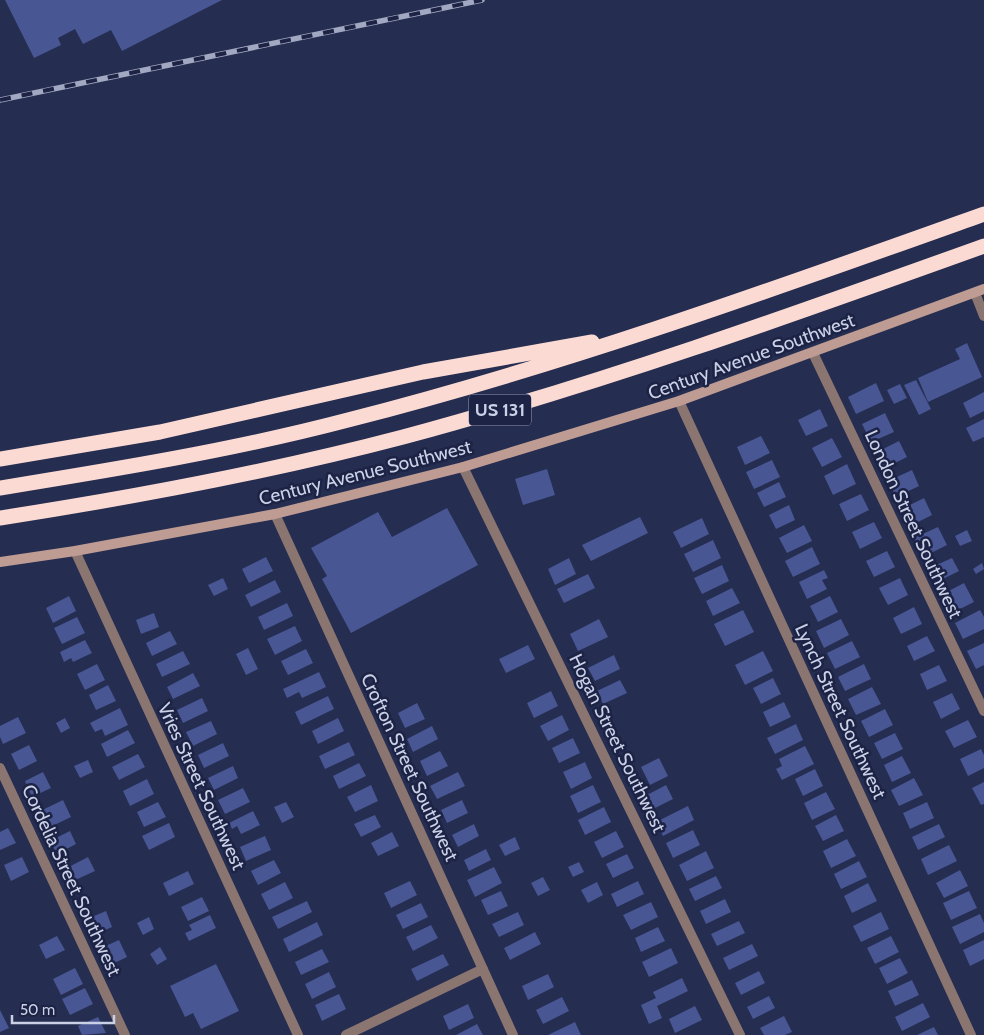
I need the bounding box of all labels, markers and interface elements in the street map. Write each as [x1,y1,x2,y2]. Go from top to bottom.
street label: Century Avenue Southwest [645,308,858,405]
road number: US 131 [469,394,531,426]
street label: London Street Southwest [860,426,968,623]
street label: Century Avenue Southwest [257,435,474,510]
street label: Lynch Street Southwest [790,620,891,803]
street label: Hogan Street Southwest [564,650,671,837]
street label: Crofton Street Southwest [356,670,463,865]
street label: Vries Street Southwest [153,699,251,874]
street label: Cordelia Street Southwest [17,781,126,980]
scale bar [12,992,115,1024]
text: 50 m [20,1001,55,1019]

